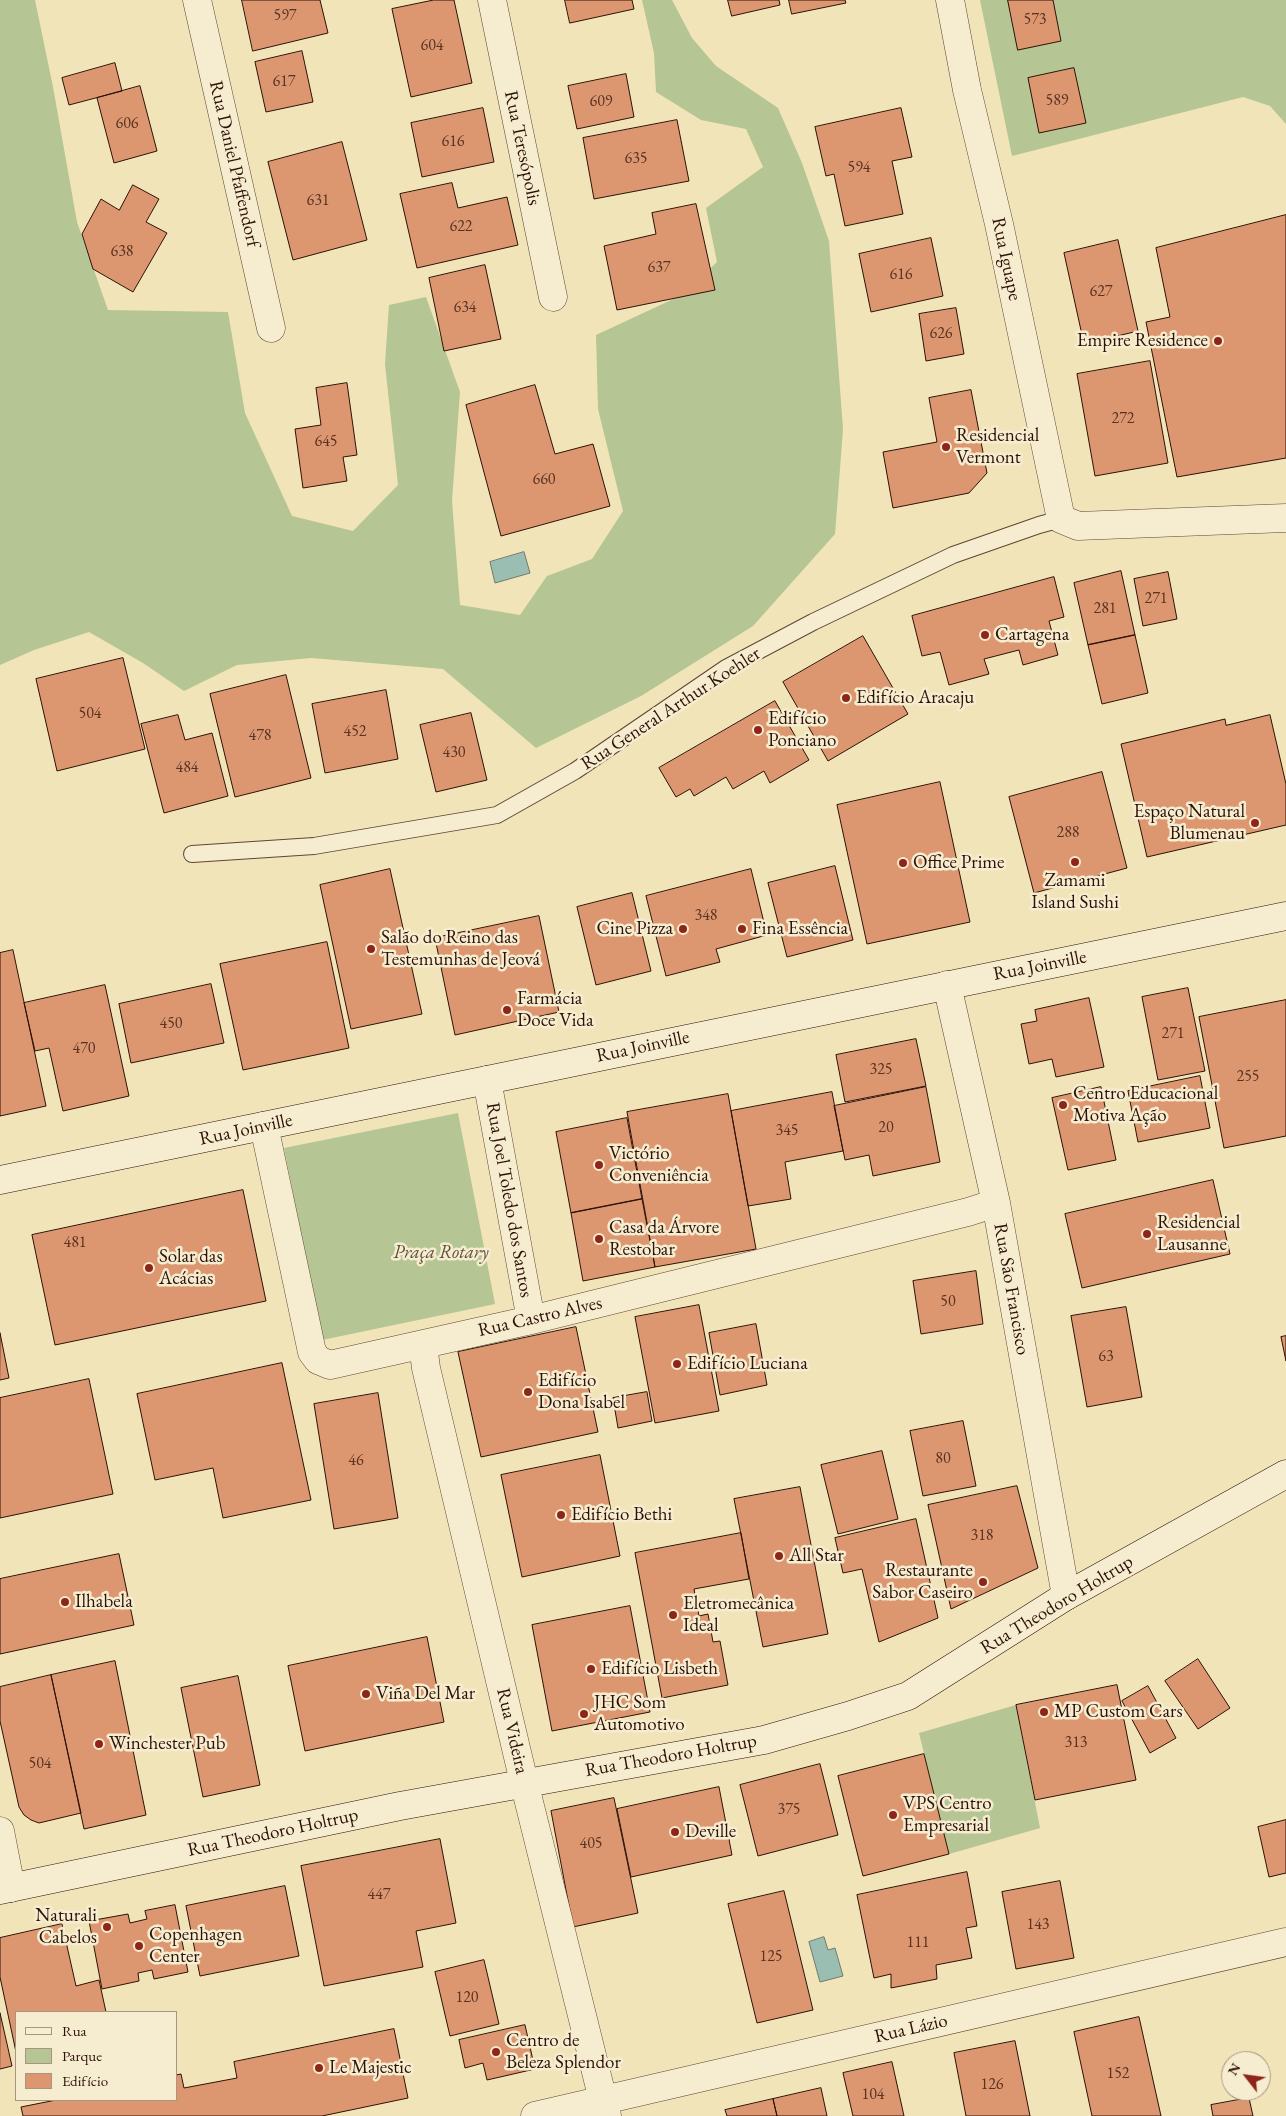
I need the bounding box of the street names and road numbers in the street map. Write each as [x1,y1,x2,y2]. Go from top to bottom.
street label: Rua Daniel Pfaffendorf [204,78,264,250]
street label: Rua Teresópolis [499,89,545,207]
street label: Rua Iguape [986,215,1026,303]
street label: Rua General Arthur Koehler [577,642,765,776]
street label: Rua Joinville [991,946,1089,986]
street label: Rua Joinville [594,1026,692,1068]
street label: Rua Joel Toledo dos Santos [481,1101,537,1299]
street label: Rua Joinville [197,1109,295,1151]
street label: Rua São Francisco [988,1221,1034,1357]
street label: Rua Castro Alves [476,1292,604,1342]
street label: Rua Theodoro Holtrup [977,1550,1137,1660]
street label: Rua Videira [491,1686,533,1776]
street label: Rua Theodoro Holtrup [583,1730,759,1782]
street label: Rua Theodoro Holtrup [186,1804,360,1862]
street label: Rua Lázio [872,2010,950,2048]

